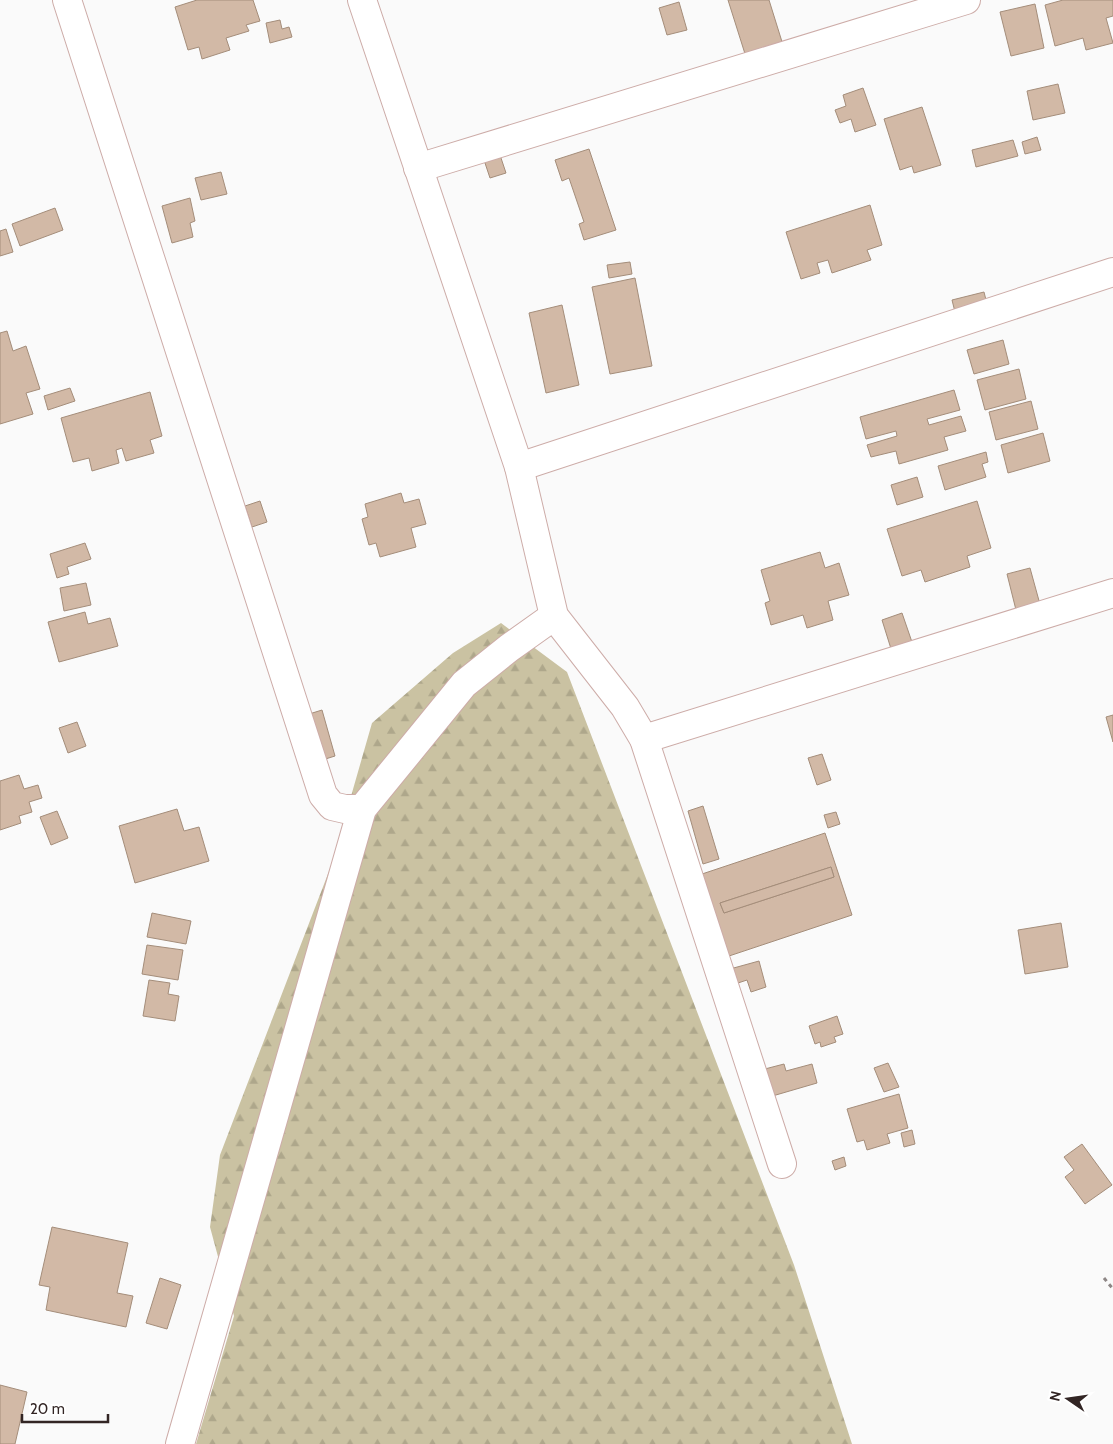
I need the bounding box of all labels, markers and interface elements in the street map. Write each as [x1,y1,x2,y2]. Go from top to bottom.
north arrow [1043,1374,1093,1424]
text: N [1045,1389,1065,1403]
scale bar [22,1392,109,1424]
text: 20 m [30,1400,65,1418]

